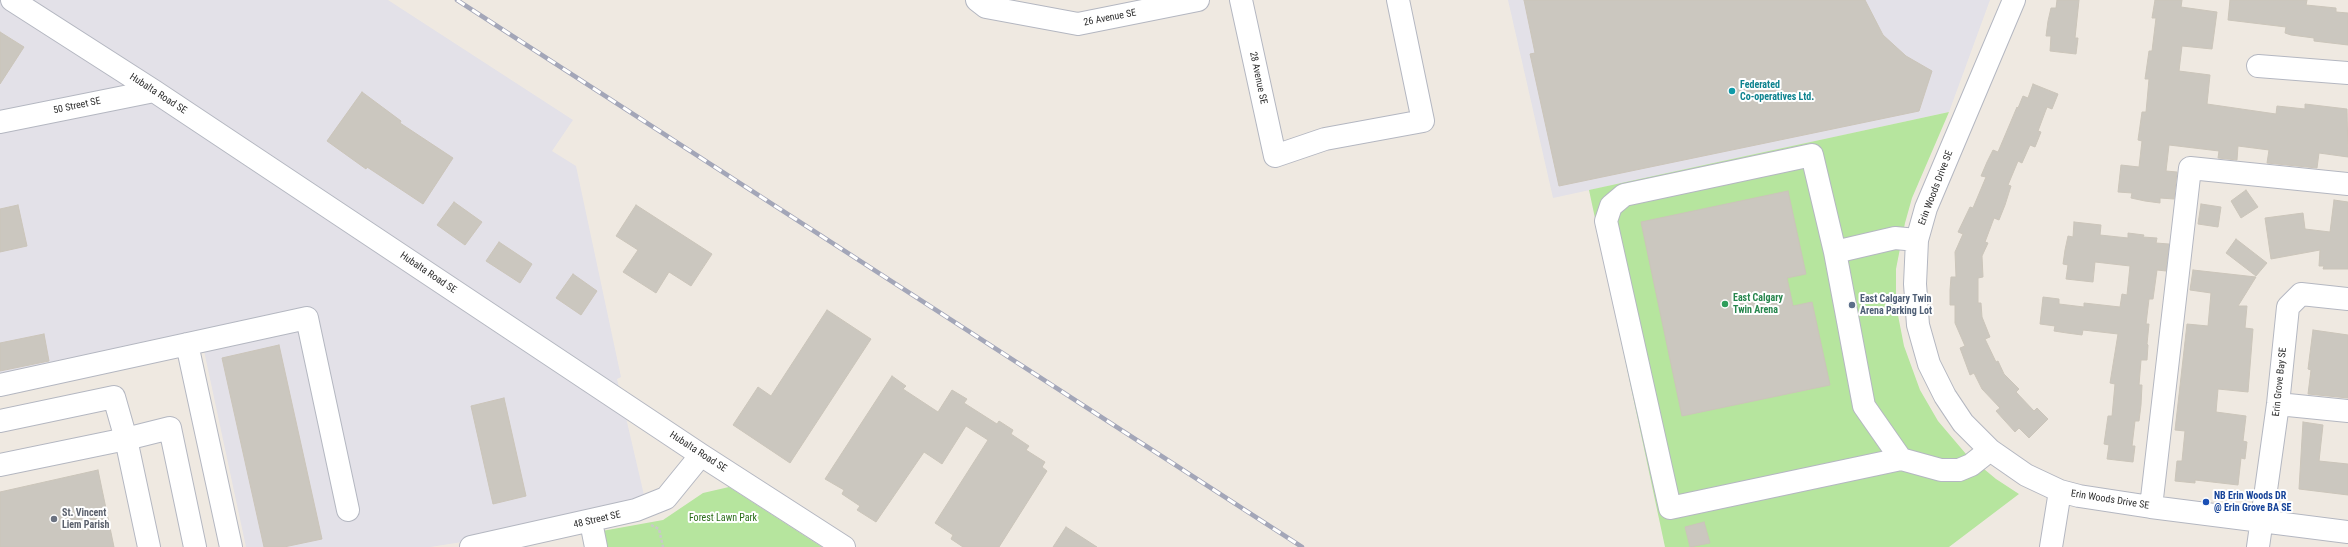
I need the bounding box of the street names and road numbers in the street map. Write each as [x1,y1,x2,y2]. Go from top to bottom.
street label: 26 Avenue SE [1083,7,1137,29]
street label: 28 Avenue SE [1247,51,1269,105]
street label: Hubalta Road SE [127,71,189,117]
street label: 50 Street SE [52,95,102,117]
street label: Erin Woods Drive SE [1916,149,1956,227]
street label: Hubalta Road SE [397,250,459,296]
street label: Erin Grove Bay SE [2270,347,2290,417]
street label: Hubalta Road SE [667,429,729,475]
street label: Erin Woods Drive SE [2070,488,2150,512]
street label: 48 Street SE [572,509,622,531]

